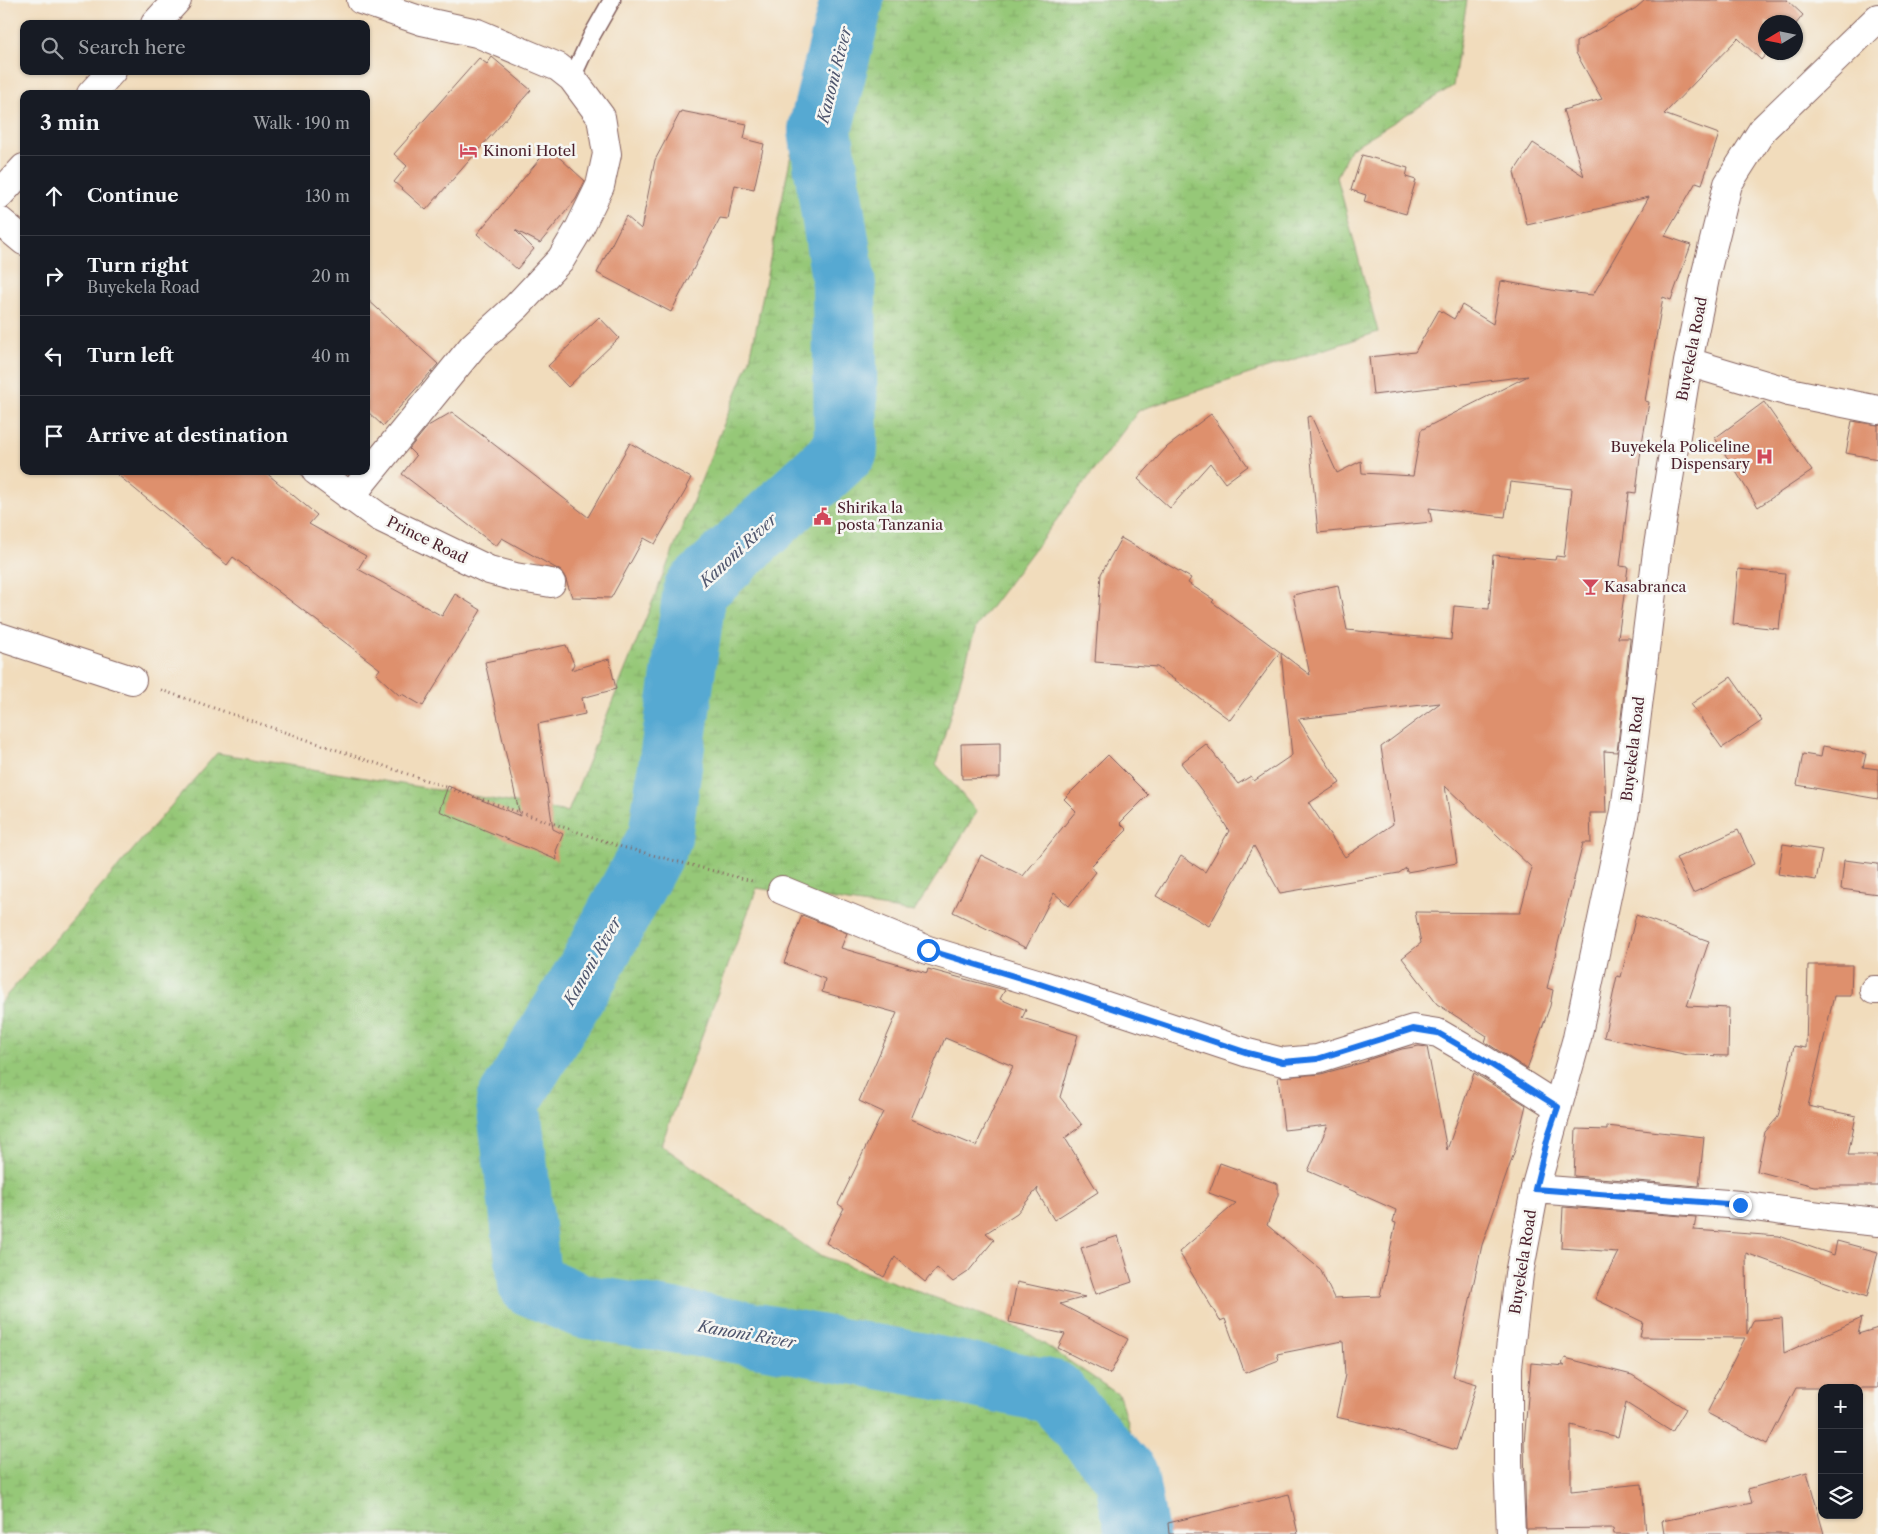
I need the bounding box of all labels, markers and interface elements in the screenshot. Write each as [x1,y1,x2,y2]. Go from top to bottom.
north arrow [1758,15,1803,60]
search box [20,20,370,75]
water label: Kanoni River [812,23,856,127]
icon: search [38,34,66,62]
text: Search here [78,36,186,59]
text: 3 min [40,110,100,135]
text: Walk · 190 m [253,113,350,133]
hotel icon: Kinoni Hotel [459,141,479,161]
place label: Kinoni Hotel [483,141,576,160]
icon: ahead [40,182,68,210]
text: Continue [87,184,179,207]
text: 130 m [305,186,350,206]
text: Turn right [87,254,188,277]
icon: right [40,262,68,290]
text: 20 m [311,266,350,286]
text: Buyekela Road [87,277,200,297]
street label: Buyekela Road [1672,295,1711,403]
icon: left [40,342,68,370]
text: Turn left [87,344,174,367]
text: 40 m [311,346,350,366]
icon: arrive [40,422,68,450]
text: Arrive at destination [87,424,288,447]
place label: Buyekela Policeline Dispensary [1611,437,1751,473]
hospital icon: Buyekela Policeline Dispensary [1754,446,1774,466]
place label: Shirika la posta Tanzania [837,498,943,534]
public building icon: Shirika la posta Tanzania [813,507,833,527]
water label: Kanoni River [694,508,782,592]
street label: Prince Road [384,512,471,567]
bar icon: Kasabranca [1580,577,1600,597]
place label: Kasabranca [1604,577,1687,596]
street label: Buyekela Road [1617,695,1648,803]
water label: Kanoni River [558,912,626,1010]
route start [917,939,940,962]
route end [1729,1194,1752,1217]
street label: Buyekela Road [1505,1208,1540,1316]
water label: Kanoni River [695,1315,799,1353]
map controls [1818,1384,1863,1519]
button: + [1818,1384,1863,1429]
button: − [1818,1429,1863,1474]
button: layers [1818,1474,1863,1519]

